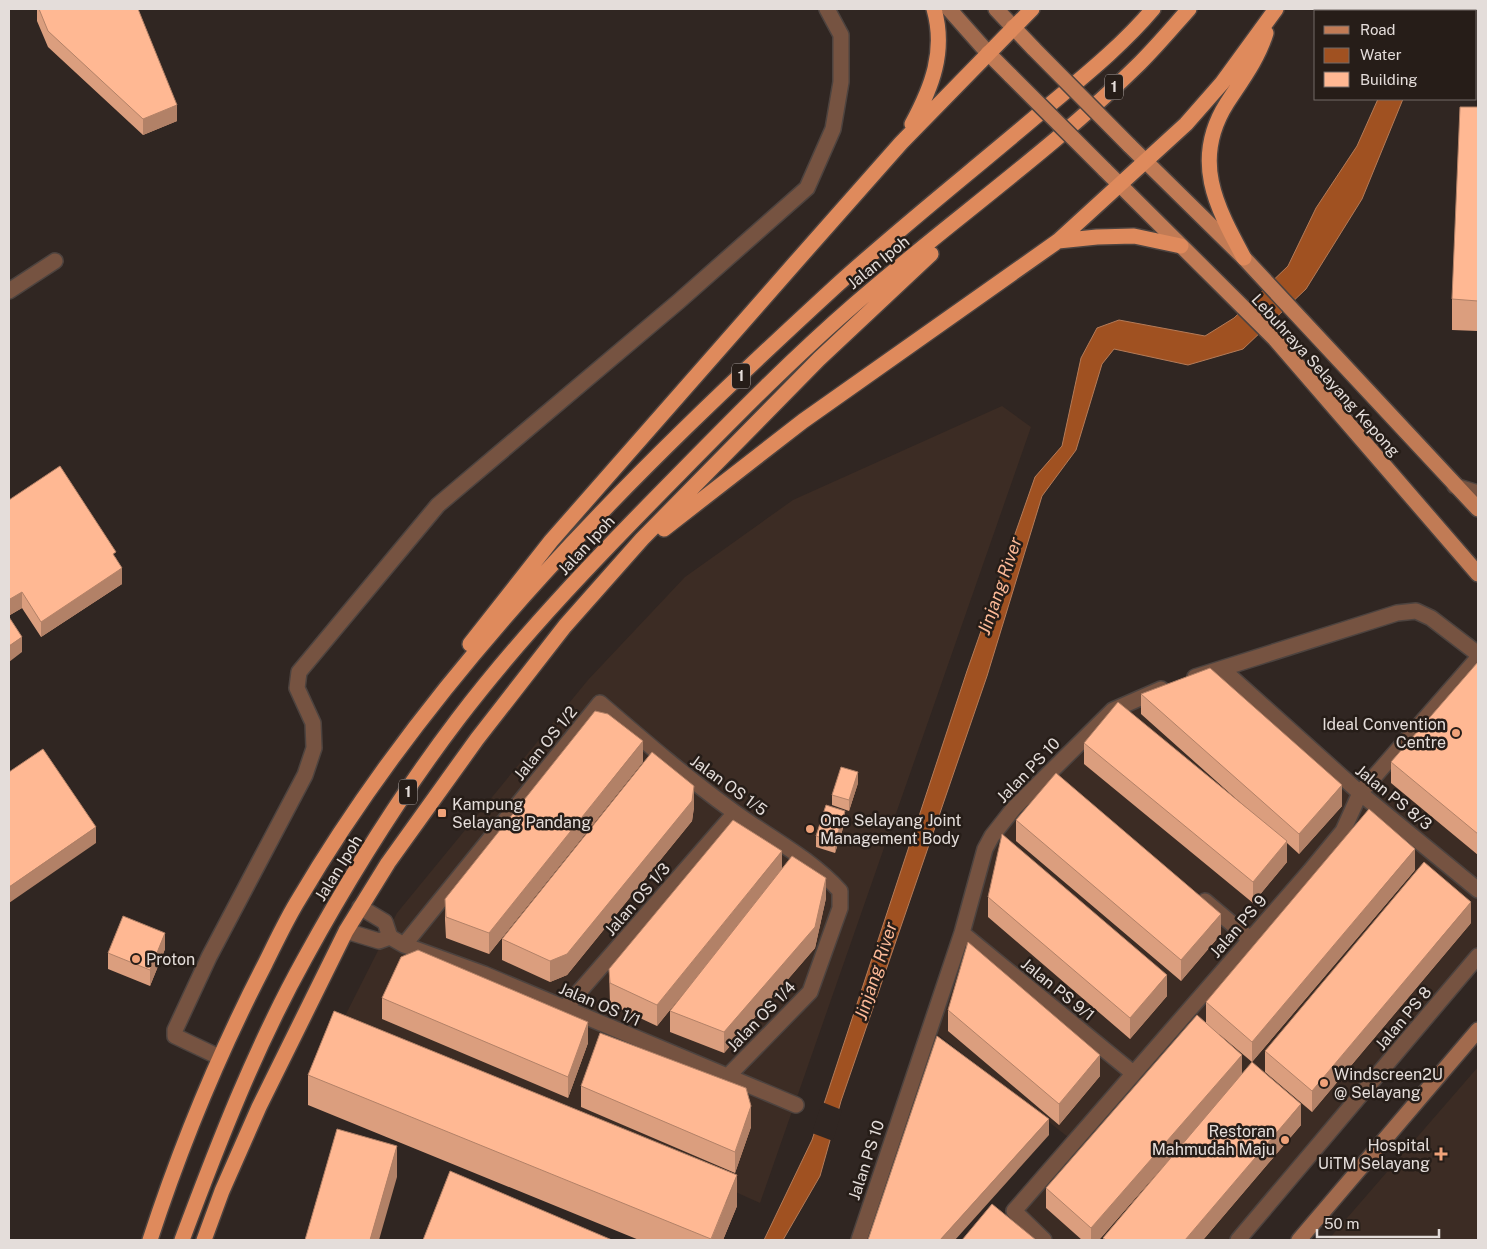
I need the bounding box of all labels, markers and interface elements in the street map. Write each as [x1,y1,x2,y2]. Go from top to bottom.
legend [1314,10,1477,100]
text: Road [1360,21,1396,38]
text: Water [1360,46,1402,63]
text: Building [1360,71,1418,88]
road number: 1 [1105,74,1123,100]
street label: Jalan Ipoh [844,232,913,293]
street label: Lebuhraya Selayang Kepong [1247,290,1404,461]
road number: 1 [732,364,750,388]
street label: Jalan Ipoh [554,512,619,579]
water label: Jinjang River [973,534,1026,637]
street label: Jalan OS 1/2 [510,702,581,784]
place label: Ideal Convention Centre [1322,715,1446,752]
marker: Ideal Convention Centre [1450,727,1462,739]
street label: Jalan PS 10 [993,734,1064,807]
street label: Jalan OS 1/5 [687,751,771,820]
street label: Jalan PS 8/3 [1352,761,1436,834]
road number: 1 [399,780,417,804]
place label: Kampung Selayang Pandang [452,795,591,832]
marker: Kampung Selayang Pandang [436,807,448,819]
place label: One Selayang Joint Management Body [820,811,962,848]
marker: One Selayang Joint Management Body [804,823,816,835]
street label: Jalan Ipoh [311,832,366,905]
street label: Jalan OS 1/3 [601,859,674,940]
street label: Jalan PS 9 [1206,891,1271,962]
water label: Jinjang River [850,919,901,1023]
place label: Proton [146,950,195,969]
marker: Proton [130,953,142,965]
street label: Jalan PS 9/1 [1017,954,1098,1025]
street label: Jalan OS 1/4 [723,977,800,1055]
street label: Jalan OS 1/1 [556,979,643,1030]
street label: Jalan PS 8 [1371,983,1435,1054]
place label: Windscreen2U @ Selayang [1334,1065,1443,1102]
marker: Windscreen2U @ Selayang [1318,1077,1330,1089]
street label: Jalan PS 10 [845,1118,888,1203]
place label: Restoran Mahmudah Maju [1152,1122,1275,1159]
marker: Restoran Mahmudah Maju [1279,1134,1291,1146]
place label: Hospital UiTM Selayang [1318,1136,1430,1173]
marker: Hospital UiTM Selayang [1434,1147,1448,1161]
scale bar [1317,1206,1440,1238]
text: 50 m [1324,1215,1359,1232]

